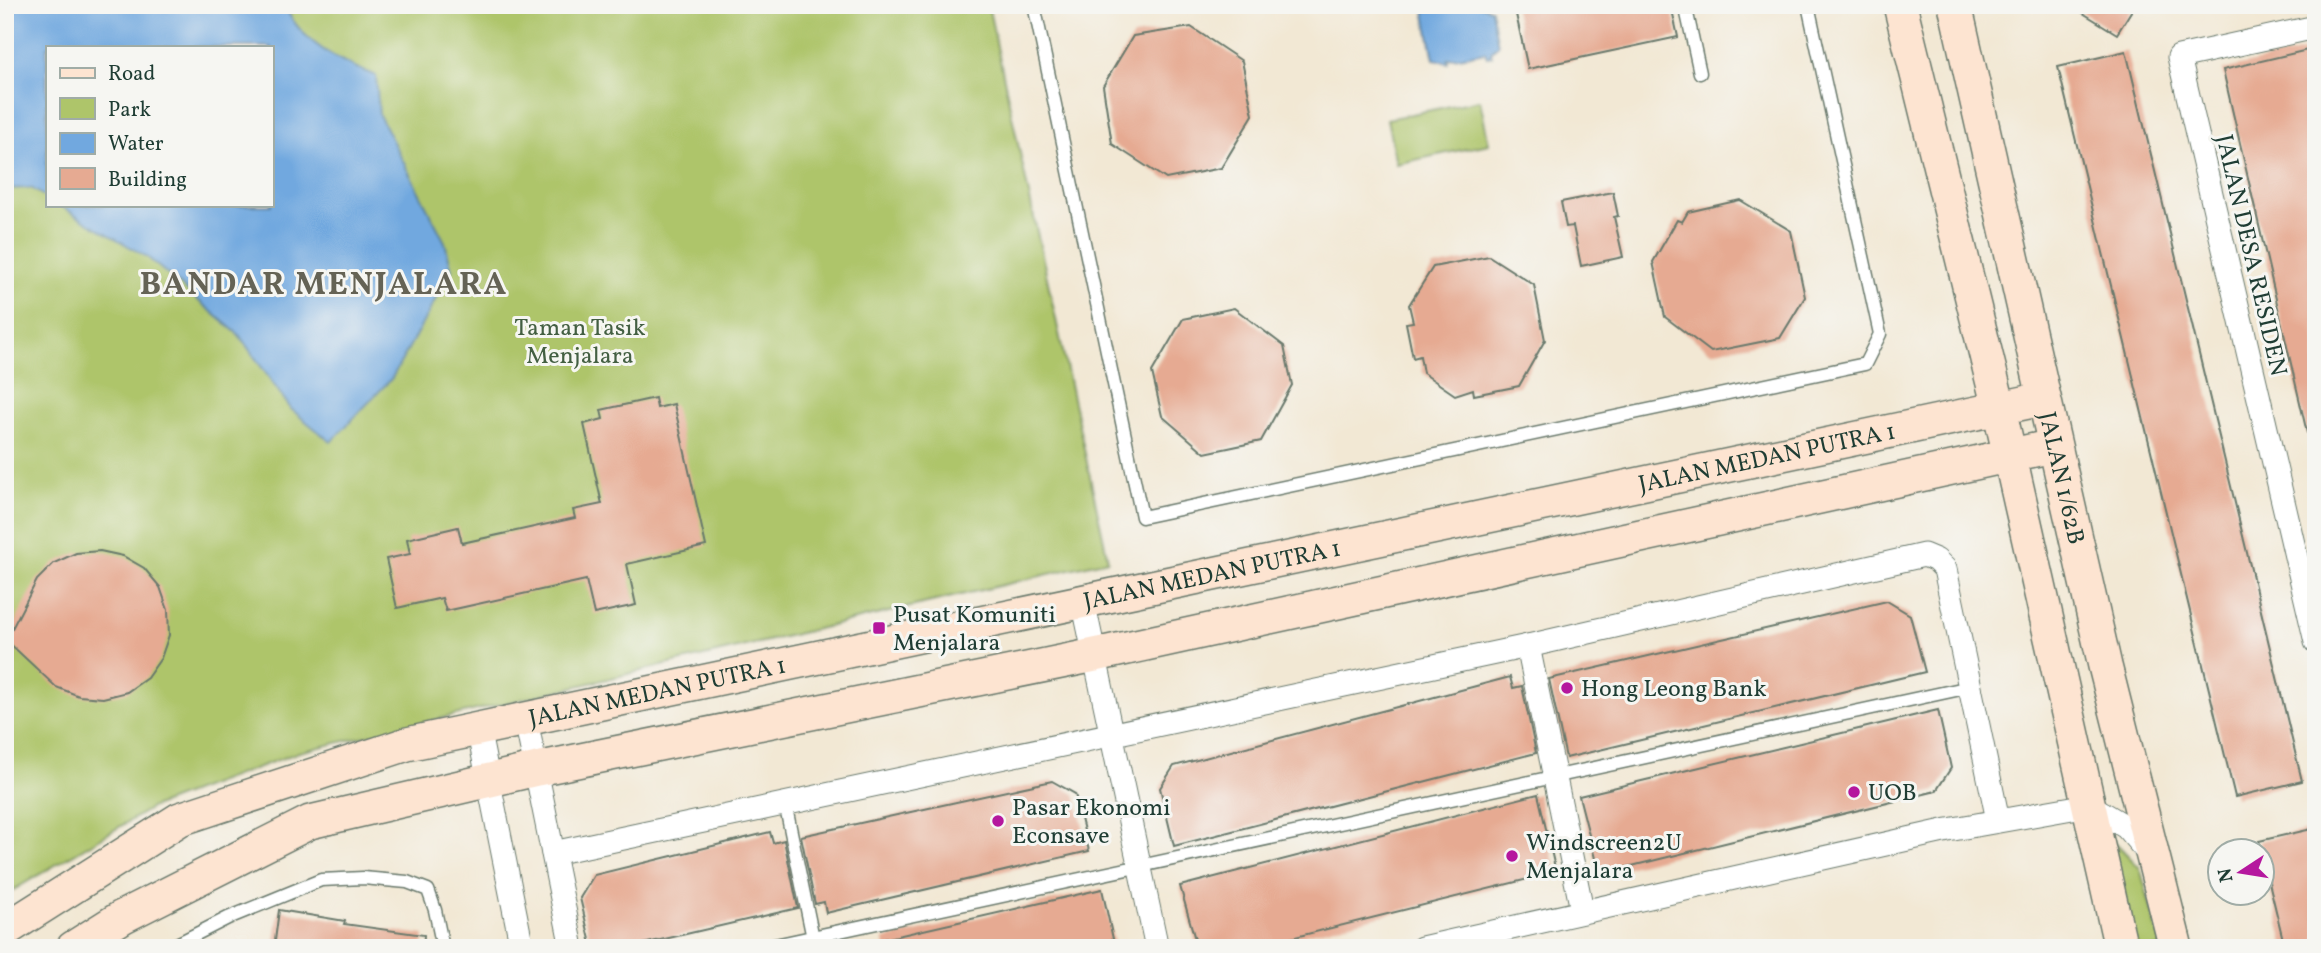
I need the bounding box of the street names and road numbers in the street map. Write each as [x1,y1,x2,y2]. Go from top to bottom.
street label: JALAN DESA RESIDEN [2206,131,2294,380]
street label: JALAN 1/62B [2029,409,2092,548]
street label: JALAN MEDAN PUTRA 1 [1635,416,1899,503]
street label: JALAN MEDAN PUTRA 1 [1081,533,1344,620]
street label: JALAN MEDAN PUTRA 1 [526,650,789,737]

